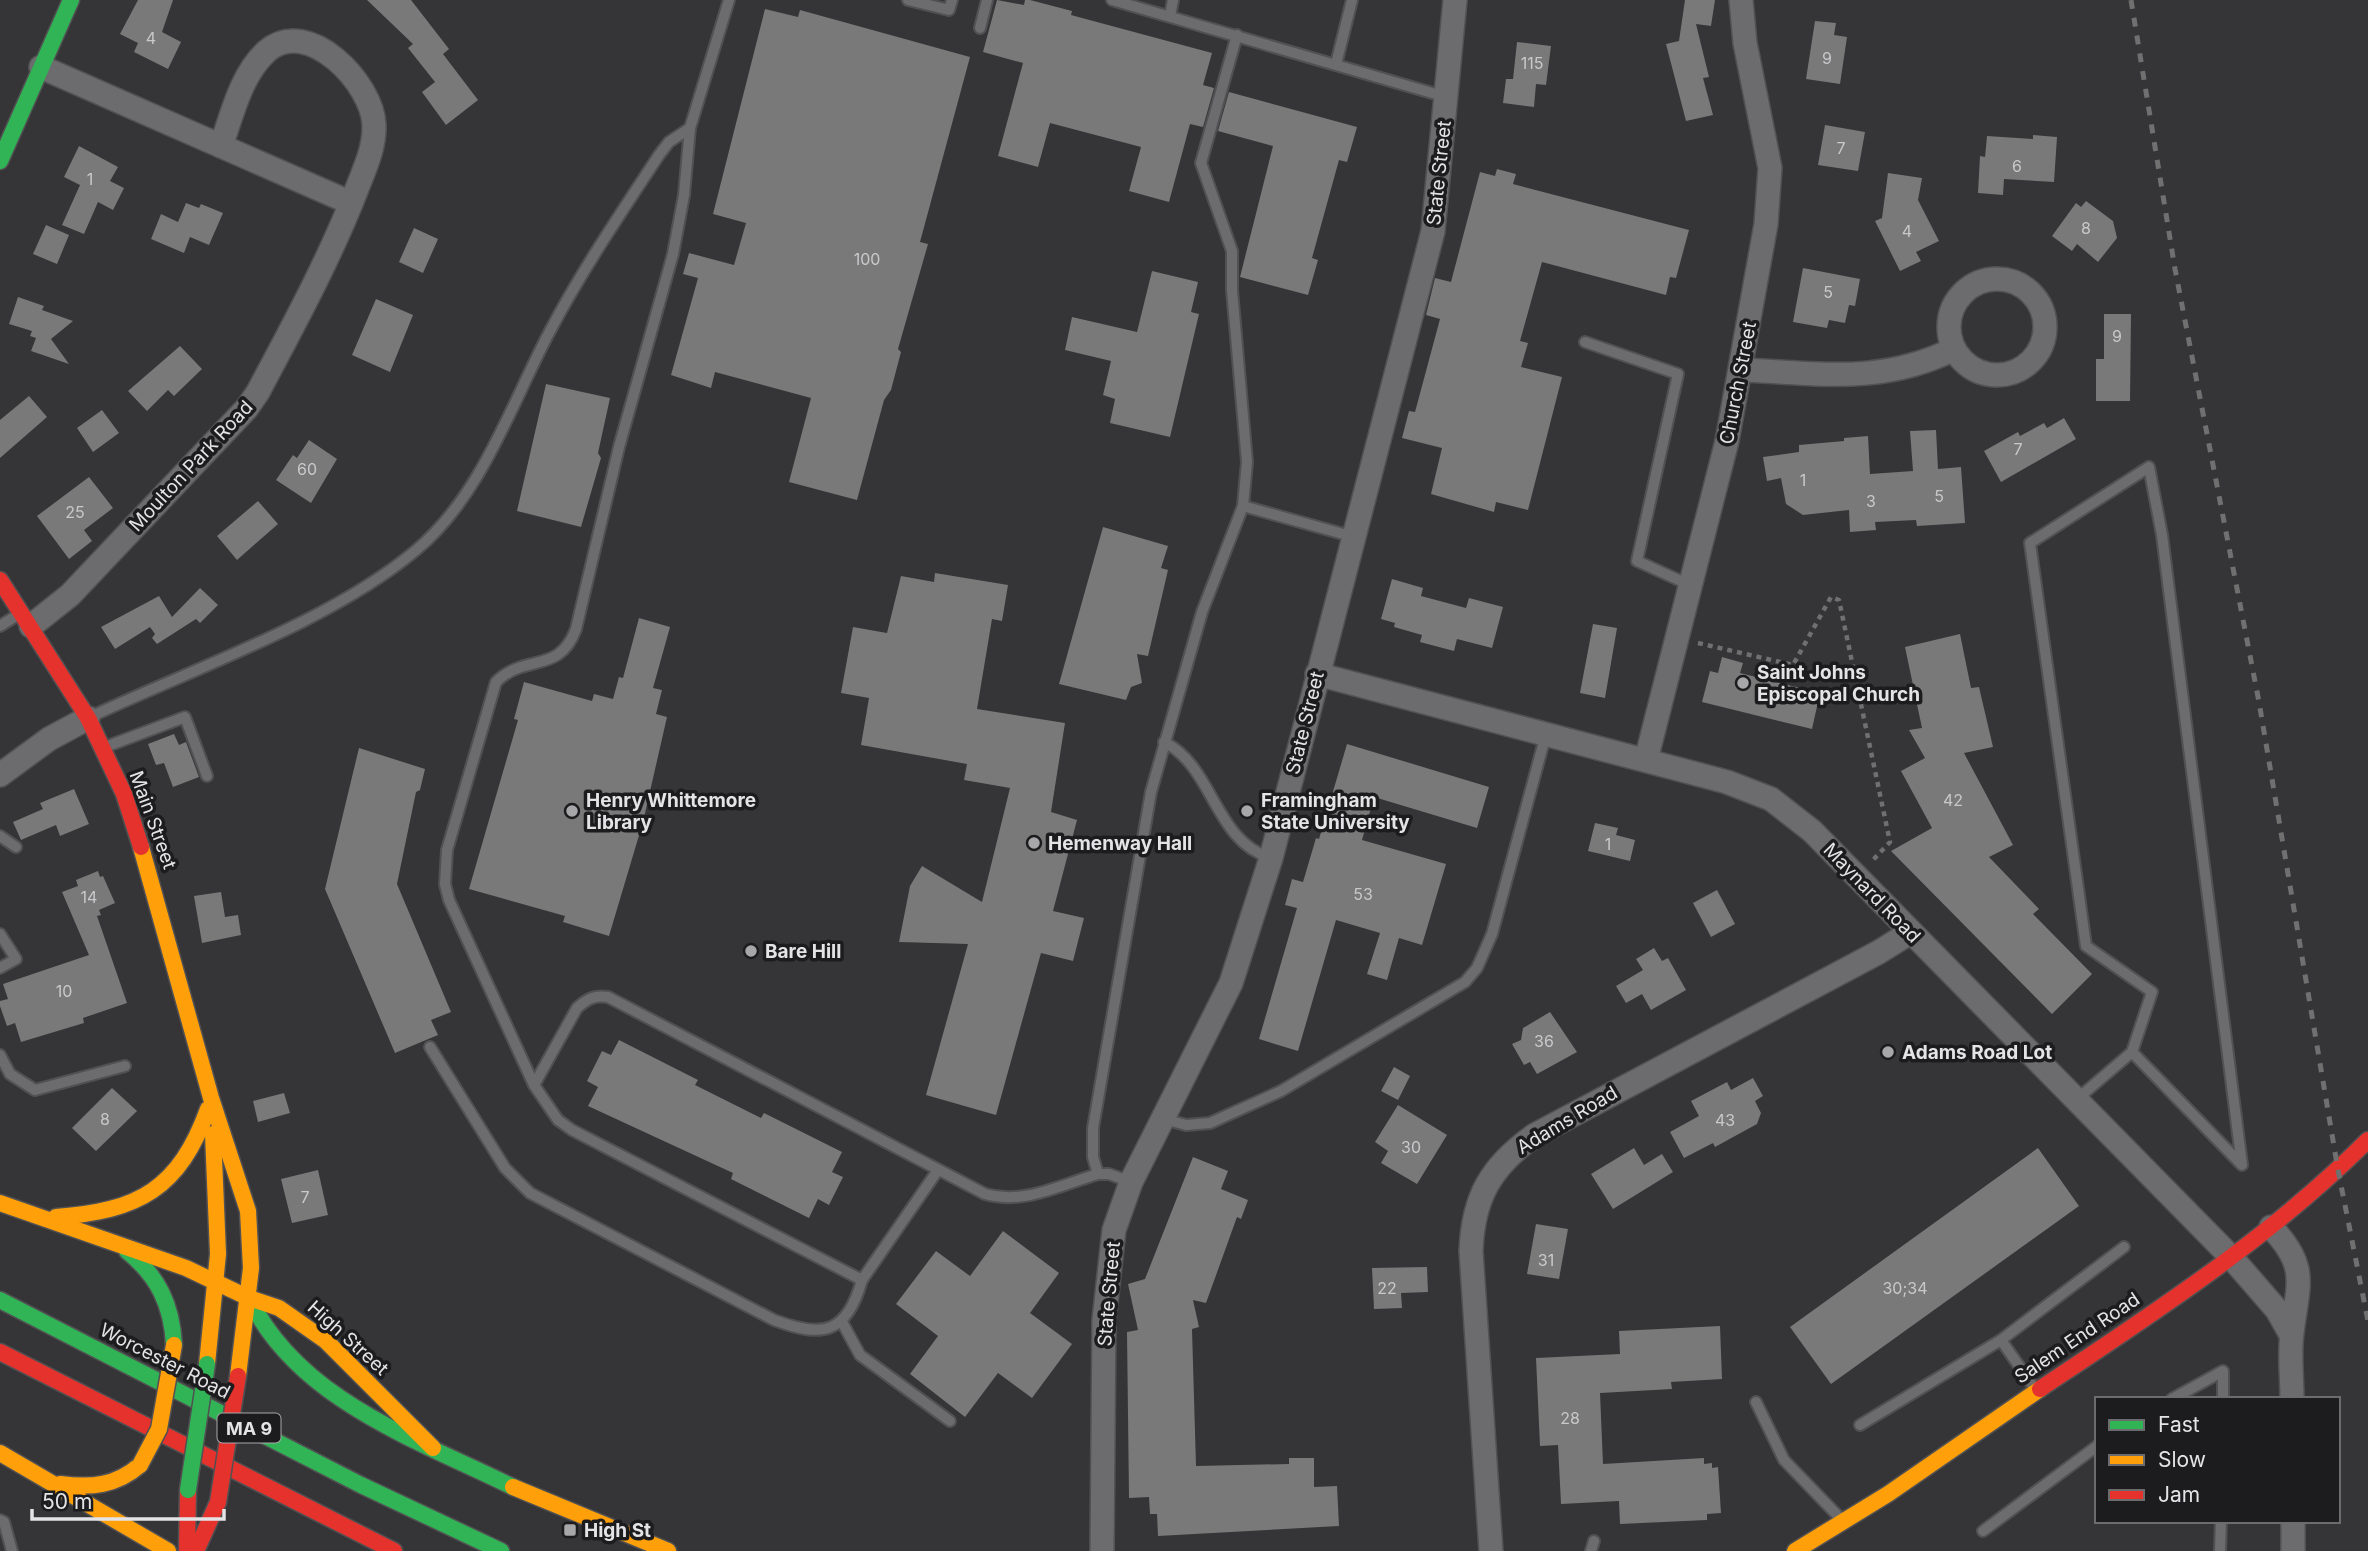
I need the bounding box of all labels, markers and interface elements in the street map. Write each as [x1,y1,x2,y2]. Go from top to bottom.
house number: 4 [146,28,156,48]
house number: 9 [1822,48,1832,68]
house number: 115 [1521,53,1543,73]
street label: State Street [1422,119,1456,227]
house number: 7 [1836,138,1846,158]
house number: 6 [2012,156,2022,176]
house number: 1 [87,169,93,189]
house number: 8 [2081,218,2091,238]
house number: 4 [1902,221,1912,241]
house number: 100 [854,249,880,269]
house number: 5 [1823,282,1833,302]
street label: Church Street [1715,320,1761,446]
house number: 9 [2112,326,2122,346]
street label: Moulton Park Road [124,396,258,536]
house number: 7 [2013,439,2023,459]
house number: 60 [297,459,317,479]
house number: 1 [1800,470,1806,490]
house number: 5 [1934,486,1944,506]
house number: 3 [1866,491,1876,511]
house number: 25 [65,502,85,522]
place label: Saint Johns Episcopal Church [1757,661,1920,706]
street label: State Street [1281,669,1329,777]
marker: Saint Johns Episcopal Church [1735,675,1751,691]
street label: Main Street [125,768,181,872]
place label: Henry Whittemore Library [586,789,756,834]
place label: Framingham State University [1261,789,1410,834]
house number: 42 [1943,790,1963,810]
marker: Henry Whittemore Library [564,803,580,819]
marker: Framingham State University [1239,803,1255,819]
place label: Hemenway Hall [1048,832,1192,855]
house number: 1 [1605,834,1611,854]
marker: Hemenway Hall [1026,835,1042,851]
street label: Maynard Road [1819,838,1925,948]
house number: 53 [1353,884,1373,904]
house number: 14 [81,887,97,907]
place label: Bare Hill [765,940,841,963]
marker: Bare Hill [743,943,759,959]
house number: 10 [56,981,72,1001]
house number: 36 [1534,1031,1554,1051]
place label: Adams Road Lot [1902,1041,2052,1064]
marker: Adams Road Lot [1880,1044,1896,1060]
street label: Adams Road [1513,1081,1621,1159]
house number: 8 [100,1109,110,1129]
house number: 43 [1715,1110,1735,1130]
house number: 30 [1401,1137,1421,1157]
house number: 7 [300,1187,310,1207]
street label: State Street [1093,1241,1125,1347]
house number: 31 [1538,1250,1554,1270]
house number: 22 [1377,1278,1397,1298]
house number: 30;34 [1882,1278,1928,1298]
street label: Salem End Road [2010,1288,2144,1388]
street label: High Street [303,1296,393,1380]
street label: Worcester Road [96,1318,234,1404]
legend [2095,1397,2340,1523]
house number: 28 [1560,1408,1580,1428]
text: Fast [2158,1412,2200,1437]
road number: MA 9 [218,1414,280,1442]
text: Slow [2158,1447,2206,1472]
scale bar [32,1478,224,1522]
text: Jam [2158,1482,2200,1507]
text: 50 m [42,1489,92,1514]
place label: High St [584,1519,651,1542]
marker: High St [562,1522,578,1538]

